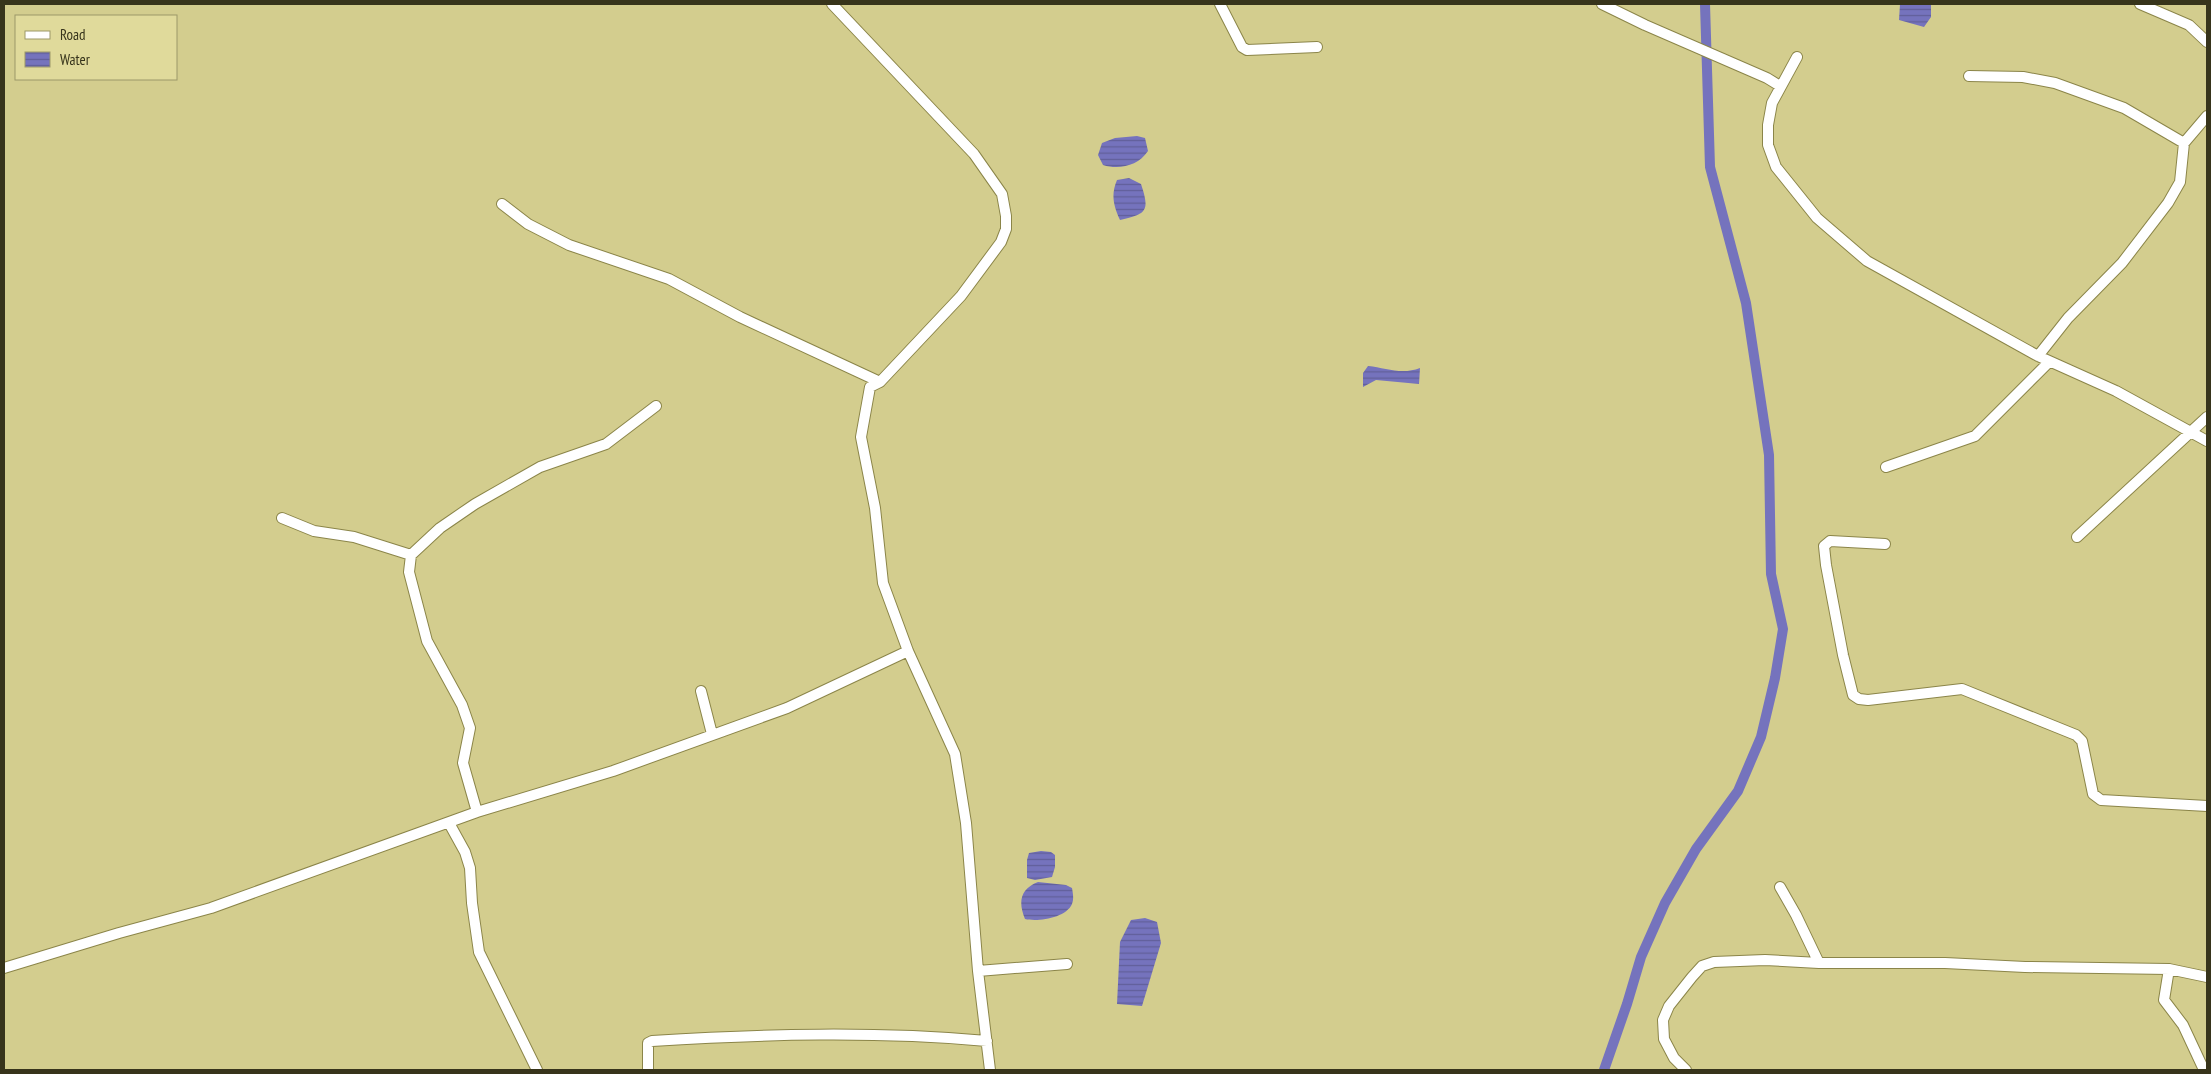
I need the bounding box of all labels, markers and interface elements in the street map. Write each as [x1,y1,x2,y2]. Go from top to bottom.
legend [15,15,178,80]
text: Road [60,25,86,44]
text: Water [60,50,91,69]

